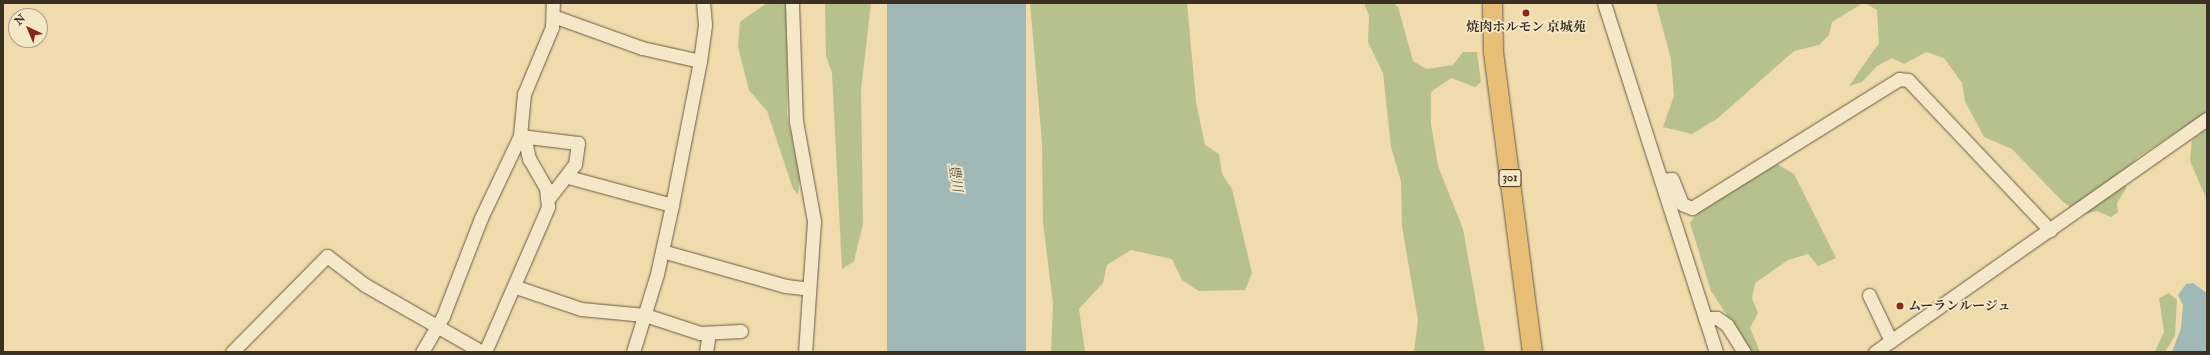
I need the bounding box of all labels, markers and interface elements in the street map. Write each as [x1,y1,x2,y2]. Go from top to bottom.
north arrow [8,8,48,48]
marker: 焼肉ホルモン 京城苑 [1521,8,1531,18]
text: N [12,12,28,28]
place label: 焼肉ホルモン 京城苑 [1466,19,1586,35]
water label: 豊川 [945,163,965,193]
road number: 301 [1498,168,1522,188]
place label: ムーランルージュ [1908,298,2011,314]
marker: ムーランルージュ [1895,301,1905,311]

